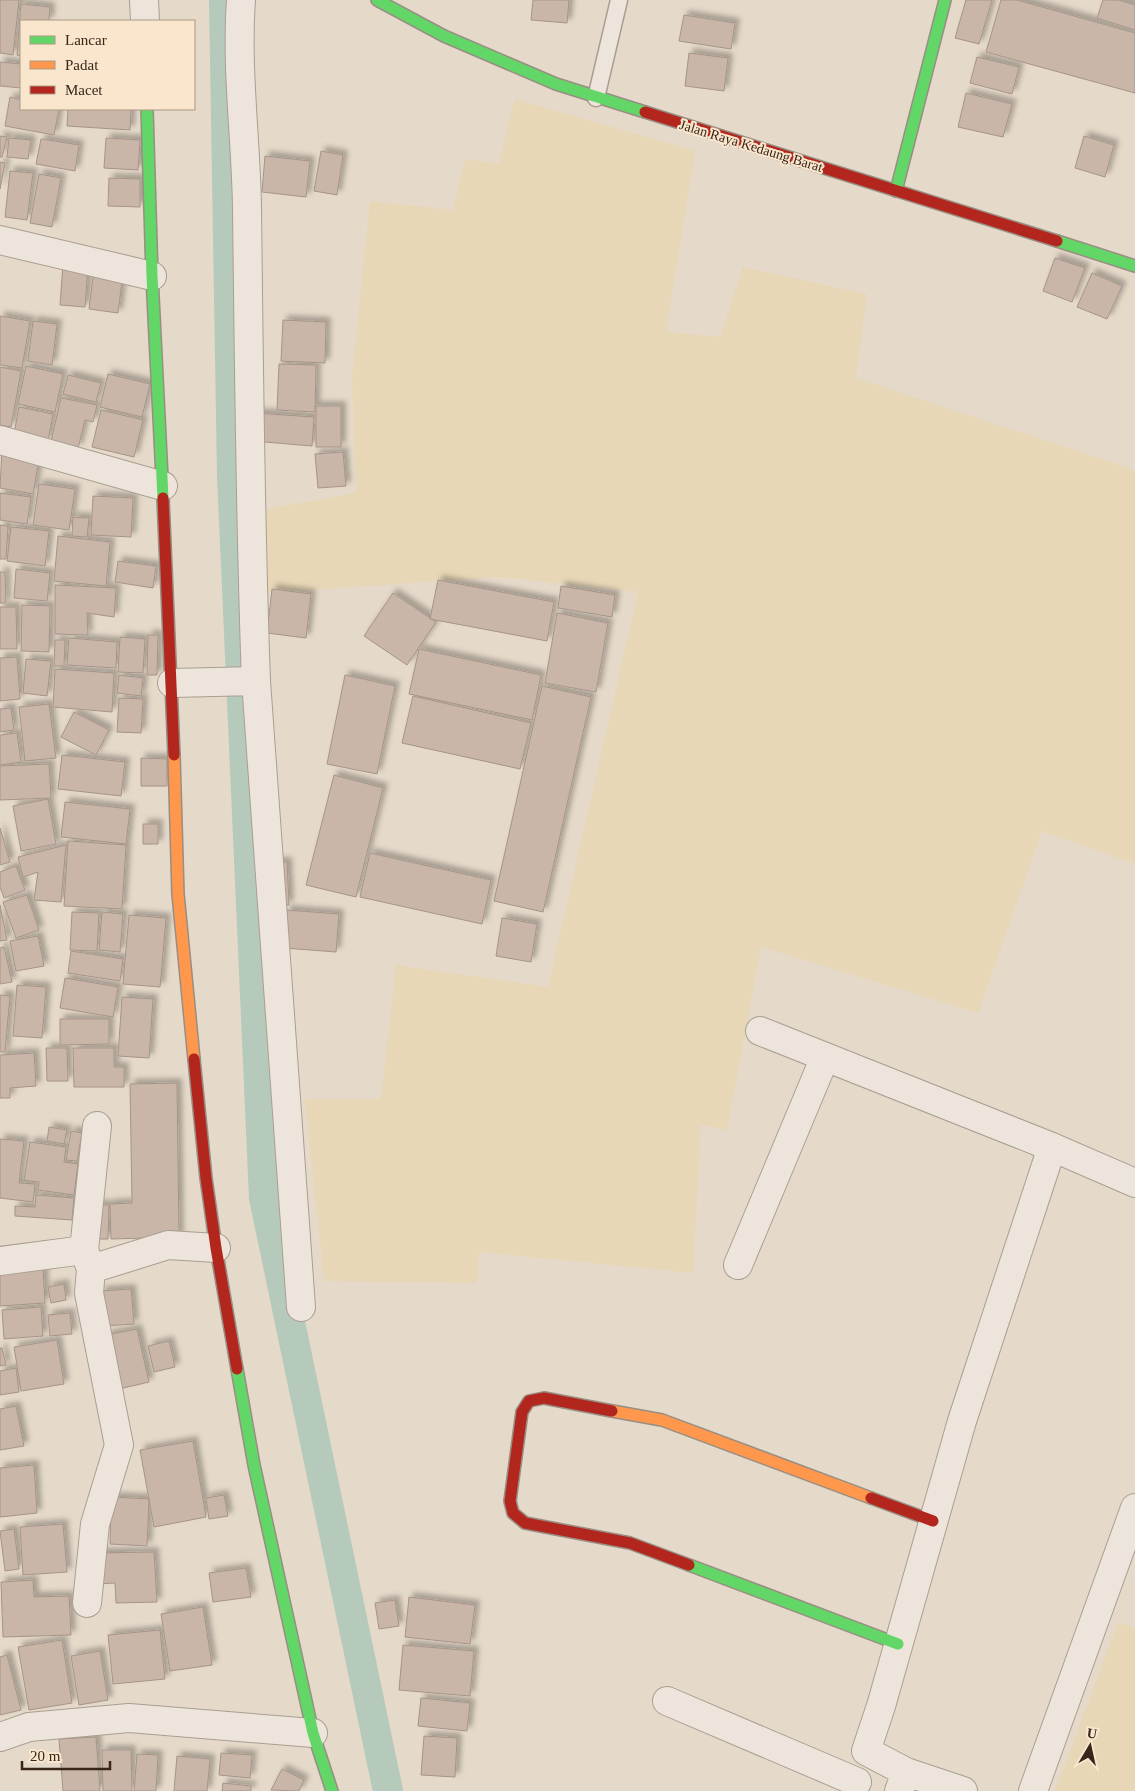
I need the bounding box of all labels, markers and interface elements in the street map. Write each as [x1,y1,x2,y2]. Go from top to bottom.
legend [20,20,195,110]
text: Lancar [65,32,107,48]
text: Padat [65,57,99,73]
text: Macet [65,82,103,98]
street label: Jalan Raya Kedaung Barat [678,117,824,175]
north arrow [1065,1721,1115,1771]
text: U [1086,1725,1098,1742]
scale bar [22,1738,110,1770]
text: 20 m [30,1748,61,1764]

